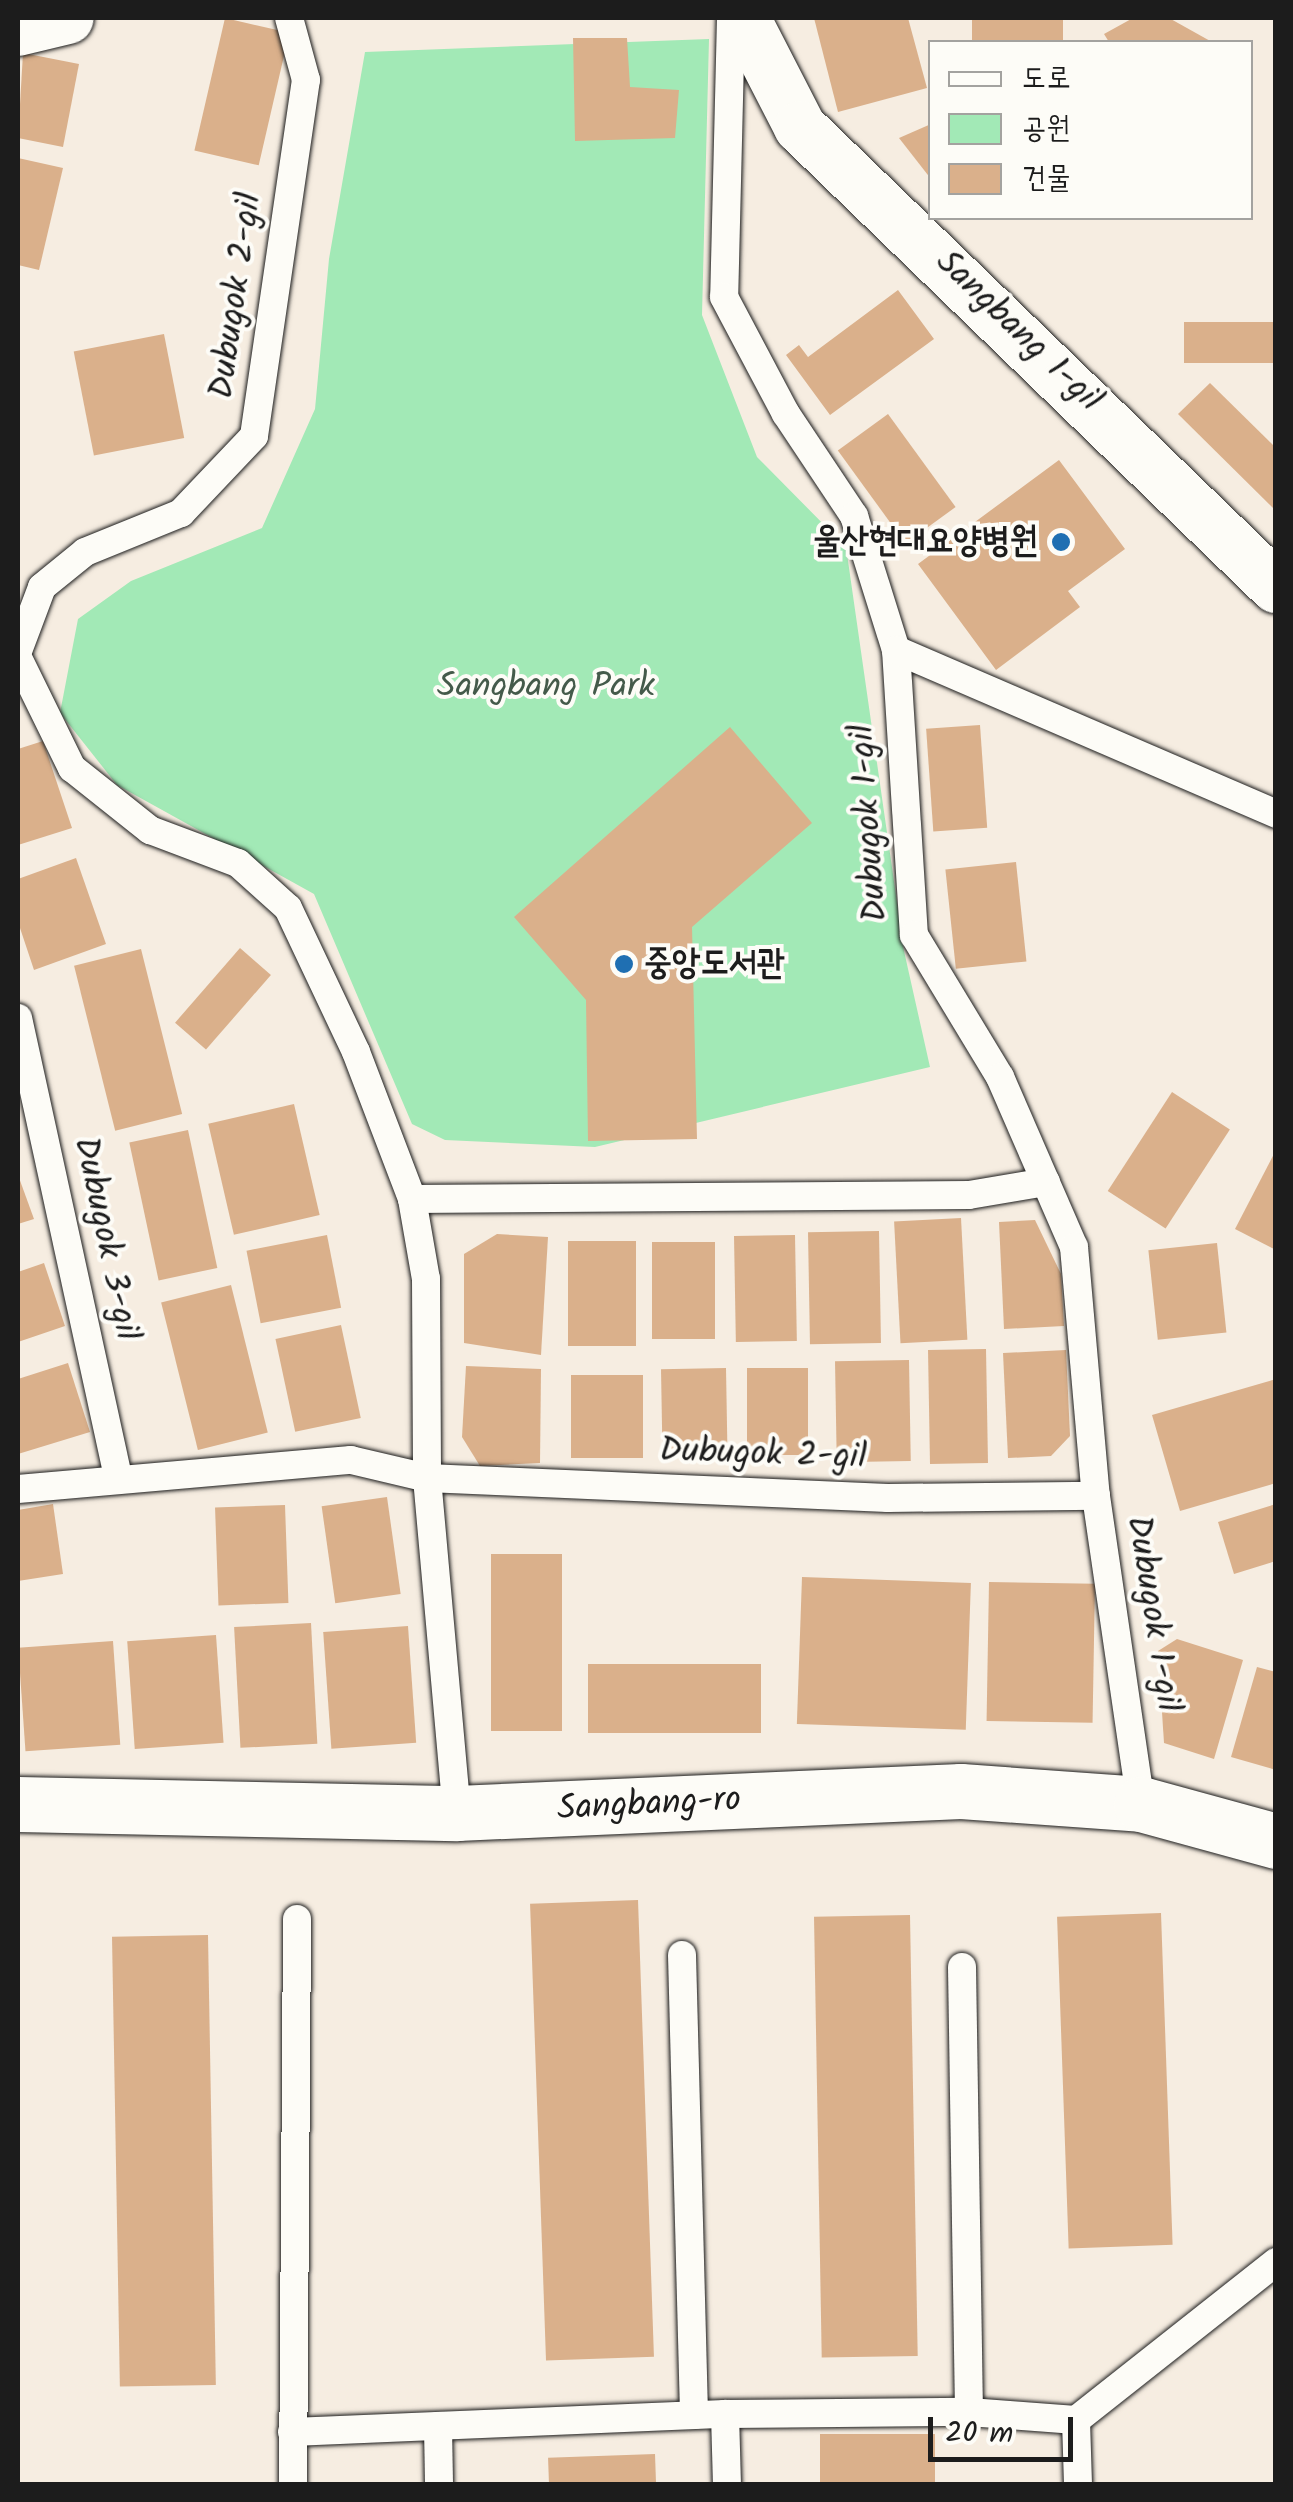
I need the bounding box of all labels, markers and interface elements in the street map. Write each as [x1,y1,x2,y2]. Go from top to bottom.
legend [928,40,1253,220]
text: 도로 [1022,55,1070,103]
text: 공원 [1022,105,1070,153]
text: 건물 [1022,155,1070,203]
street label: Dubugok 2-gil [202,190,272,402]
street label: Sangbang 1-gil [926,242,1110,422]
place label: 울산현대요양병원 [813,521,1038,563]
marker: 울산현대요양병원 [1048,529,1074,555]
park label: Sangbang Park [437,666,655,708]
street label: Dubugok 1-gil [842,723,898,923]
place label: 중앙도서관 [644,943,785,985]
marker: 중앙도서관 [613,953,635,975]
street label: Dubugok 3-gil [63,1133,147,1345]
street label: Dubugok 2-gil [659,1430,867,1480]
street label: Dubugok 1-gil [1116,1513,1188,1715]
street label: Sangbang-ro [556,1779,742,1831]
scale bar [933,2397,1078,2459]
text: 20 m [945,2410,1013,2458]

